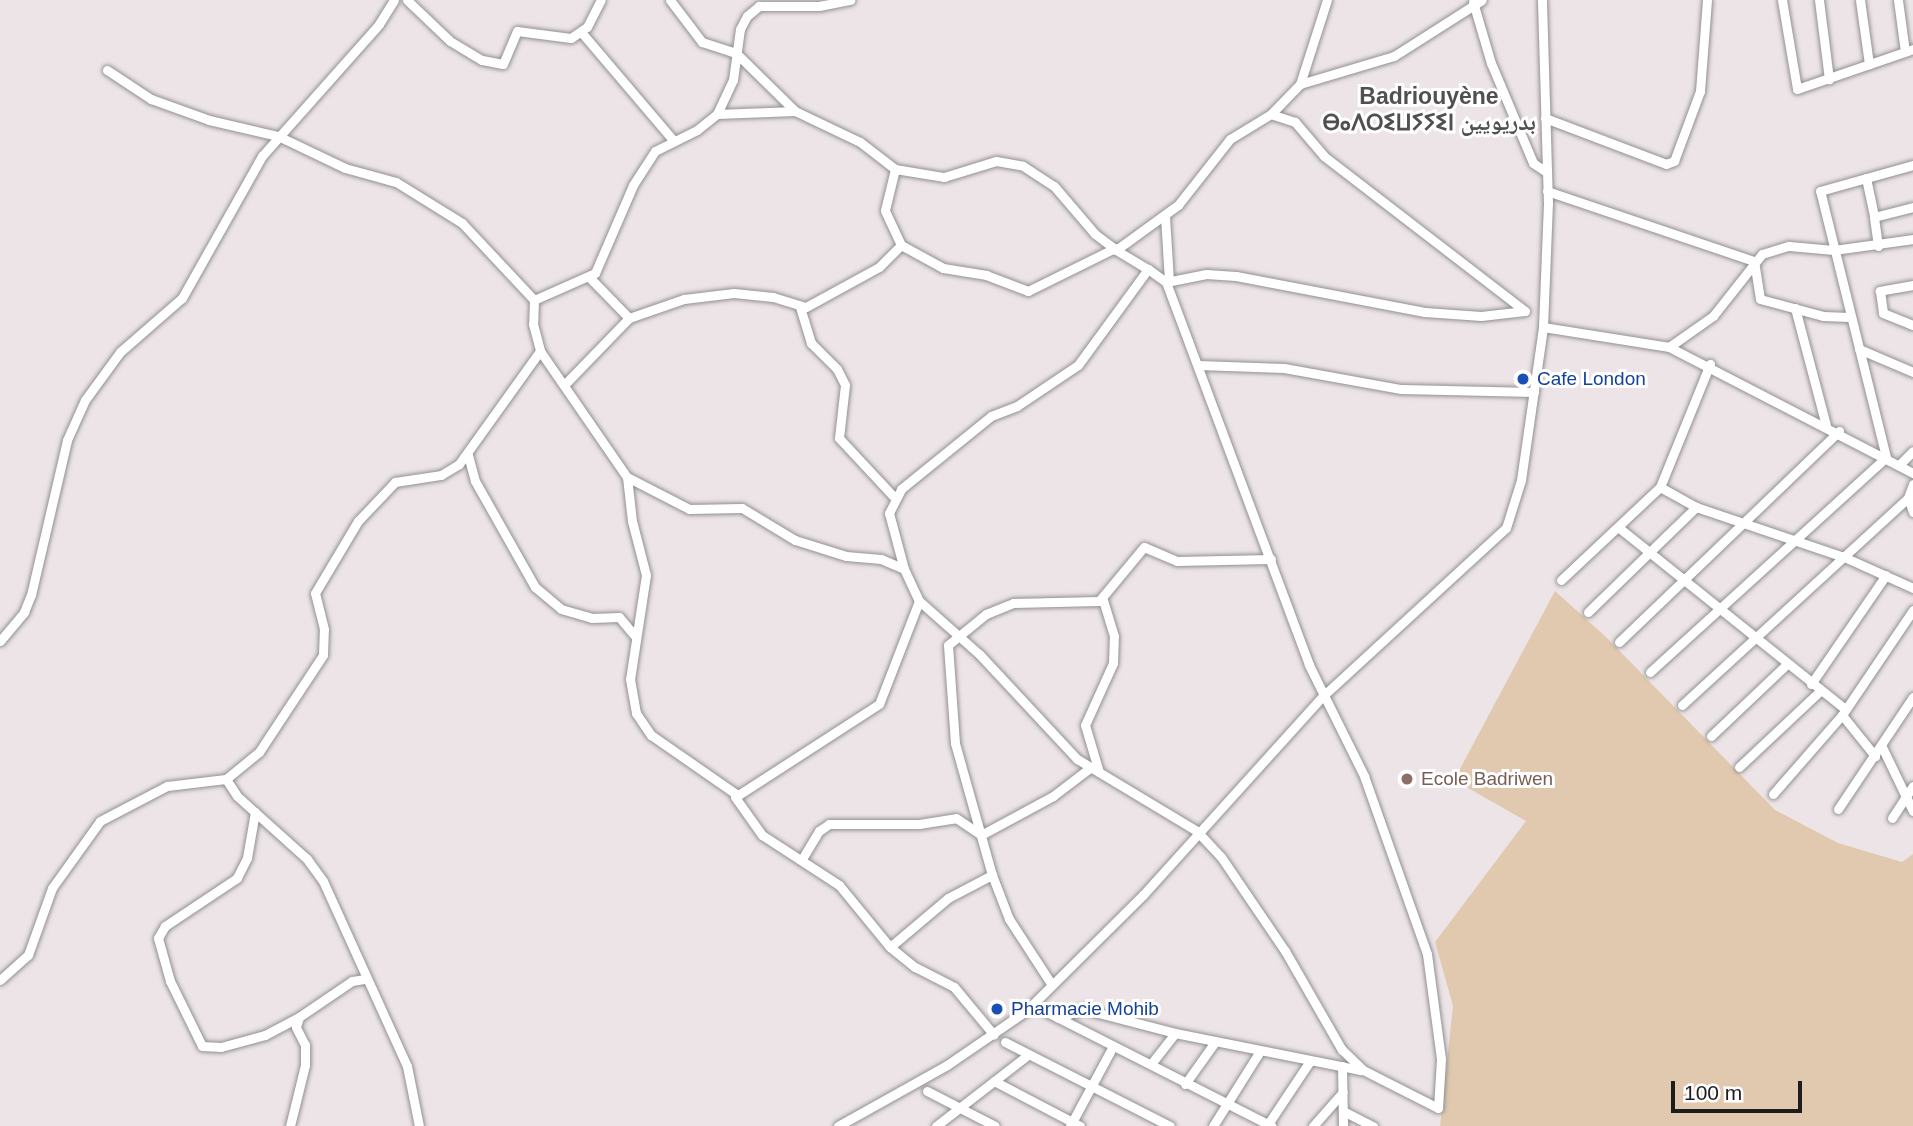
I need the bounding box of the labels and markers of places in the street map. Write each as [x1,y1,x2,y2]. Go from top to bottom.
place label: Cafe London [1537,368,1646,390]
marker: Cafe London [1515,371,1531,387]
place label: Ecole Badriwen [1421,768,1553,790]
marker: Ecole Badriwen [1399,771,1415,787]
place label: Pharmacie Mohib [1011,998,1159,1020]
marker: Pharmacie Mohib [989,1001,1005,1017]

